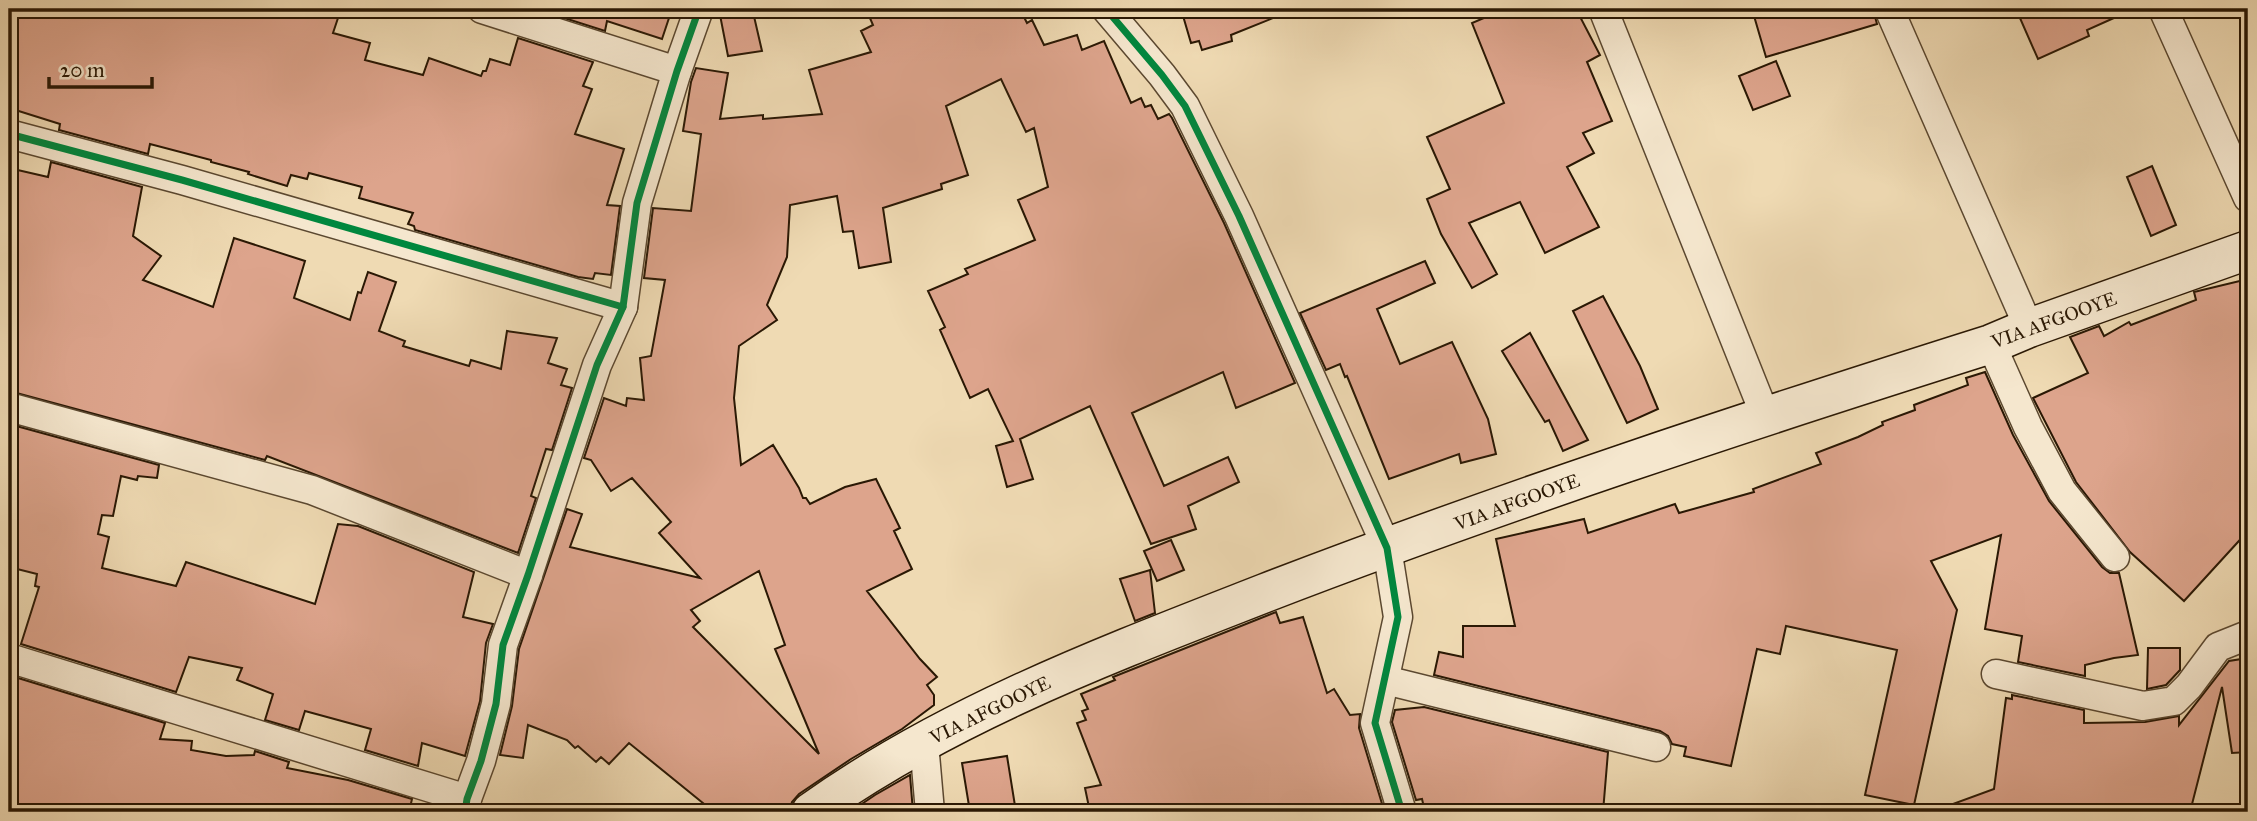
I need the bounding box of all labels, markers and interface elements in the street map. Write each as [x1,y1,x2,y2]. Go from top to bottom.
scale bar [49,46,152,90]
text: 20 m [60,57,105,83]
street label: VIA AFGOOYE [1987,287,2120,354]
street label: VIA AFGOOYE [1450,469,1583,536]
street label: VIA AFGOOYE [925,671,1055,750]

